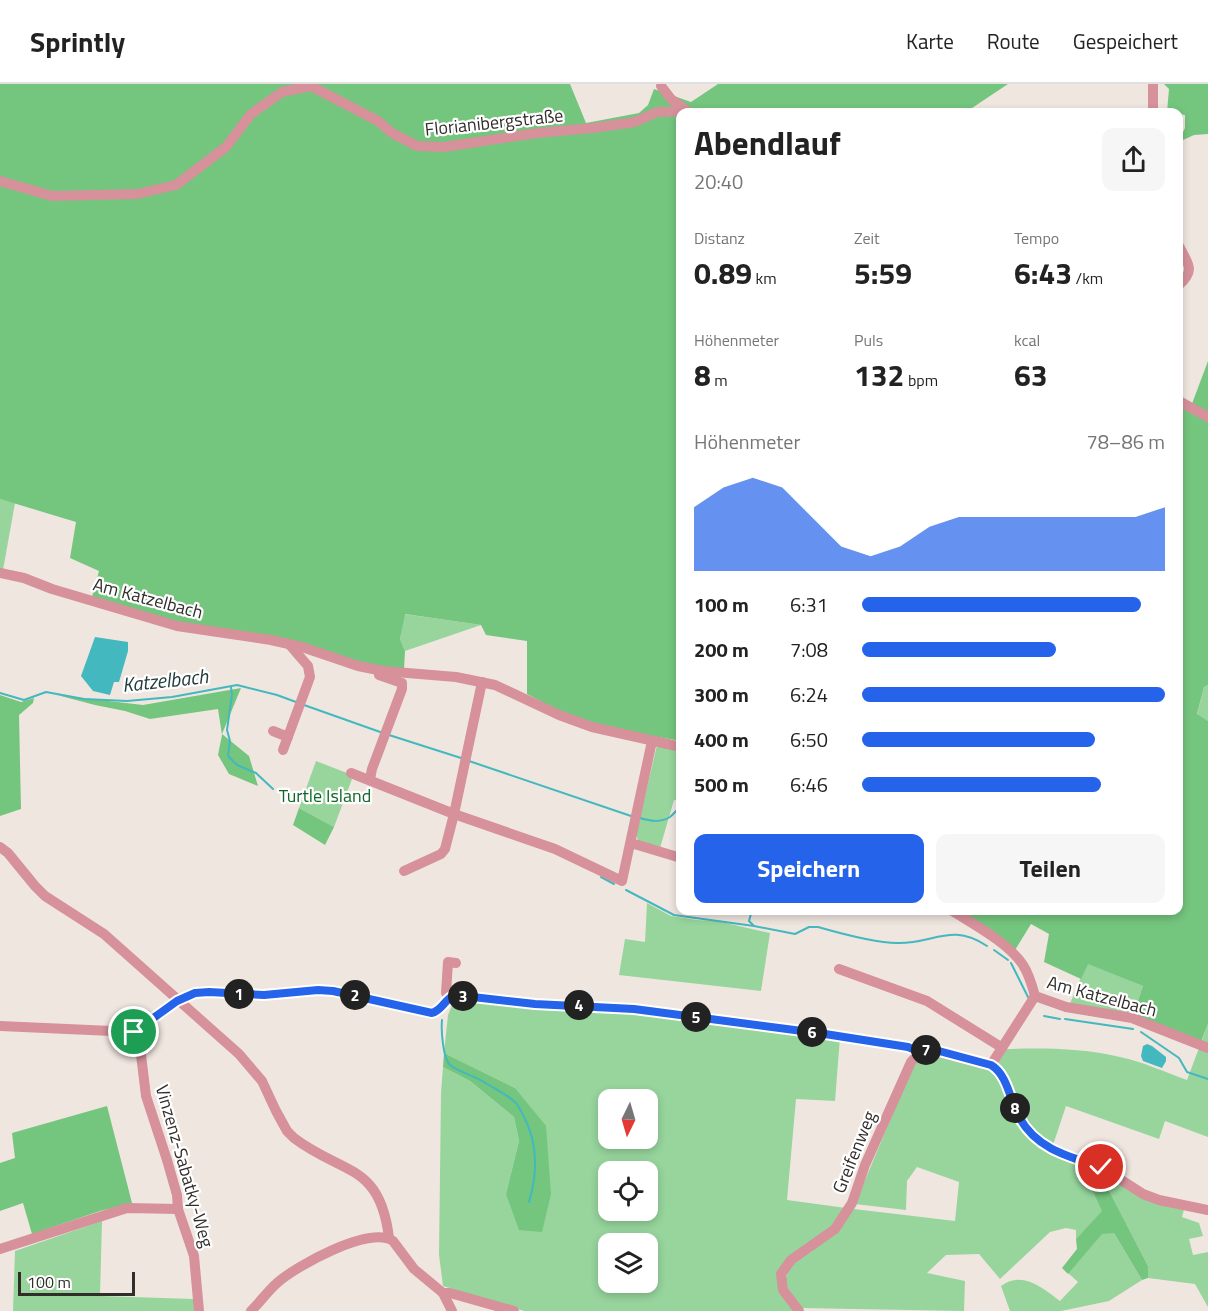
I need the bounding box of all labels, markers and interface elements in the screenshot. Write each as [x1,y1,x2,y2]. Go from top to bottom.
text: Sprintly [30,20,125,63]
text: Karte [906,25,954,57]
text: Route [987,25,1040,57]
text: Gespeichert [1073,25,1178,57]
street label: Florianibergstraße [423,101,565,143]
text: Abendlauf [694,118,841,168]
button: share [1102,128,1165,191]
text: 20:40 [694,166,743,197]
text: Distanz [694,226,745,250]
text: Zeit [854,226,880,250]
text: Tempo [1014,226,1059,250]
text: 0.89 [694,250,752,296]
text: 5:59 [854,250,912,296]
text: 6:43 [1014,250,1072,296]
text: km [752,266,777,290]
text: /km [1072,266,1103,290]
text: Höhenmeter [694,328,779,352]
text: Puls [854,328,883,352]
text: kcal [1014,328,1040,352]
text: 8 [694,352,711,398]
text: 132 [854,352,904,398]
text: 63 [1014,352,1048,398]
text: m [711,368,728,392]
text: bpm [904,368,938,392]
text: Höhenmeter [694,426,800,457]
text: 78–86 m [1086,426,1165,457]
street label: Am Katzelbach [90,570,206,626]
text: 100 m [694,589,749,620]
text: 6:31 [790,589,828,620]
text: 200 m [694,634,749,665]
text: 7:08 [790,634,828,665]
water label: Katzelbach [120,660,211,700]
text: 300 m [694,679,749,710]
text: 6:24 [790,679,828,710]
text: 400 m [694,724,749,755]
text: 6:50 [790,724,828,755]
text: 500 m [694,769,749,800]
text: 6:46 [790,769,828,800]
park label: Turtle Island [279,782,371,809]
button: Speichern [694,834,924,903]
button: Teilen [936,834,1165,903]
street label: Am Katzelbach [1044,968,1160,1024]
pin: 1 [224,979,254,1009]
pin: 2 [340,980,370,1010]
pin: 3 [448,981,478,1011]
text: 1 [235,982,243,1006]
text: 2 [351,983,359,1007]
text: 3 [459,984,467,1008]
pin: 4 [564,990,594,1020]
text: 4 [575,993,583,1017]
pin: 5 [681,1002,711,1032]
text: 5 [692,1005,700,1029]
pin [108,1006,159,1057]
icon: arrive [117,1015,150,1048]
pin: 6 [797,1017,827,1047]
text: 6 [808,1020,816,1044]
pin: 7 [911,1035,941,1065]
text: 7 [922,1038,930,1062]
street label: Vinzenz-Sabatky-Weg [149,1081,221,1251]
north arrow [598,1089,658,1149]
map controls [598,1089,658,1293]
pin: 8 [1000,1093,1030,1123]
text: 8 [1011,1096,1019,1120]
street label: Greifenweg [825,1107,883,1197]
pin [1075,1141,1126,1192]
icon: check [1084,1150,1117,1183]
button: locate [598,1161,658,1221]
button: layers [598,1233,658,1293]
scale bar [18,1269,135,1296]
text: 100 m [27,1270,71,1294]

